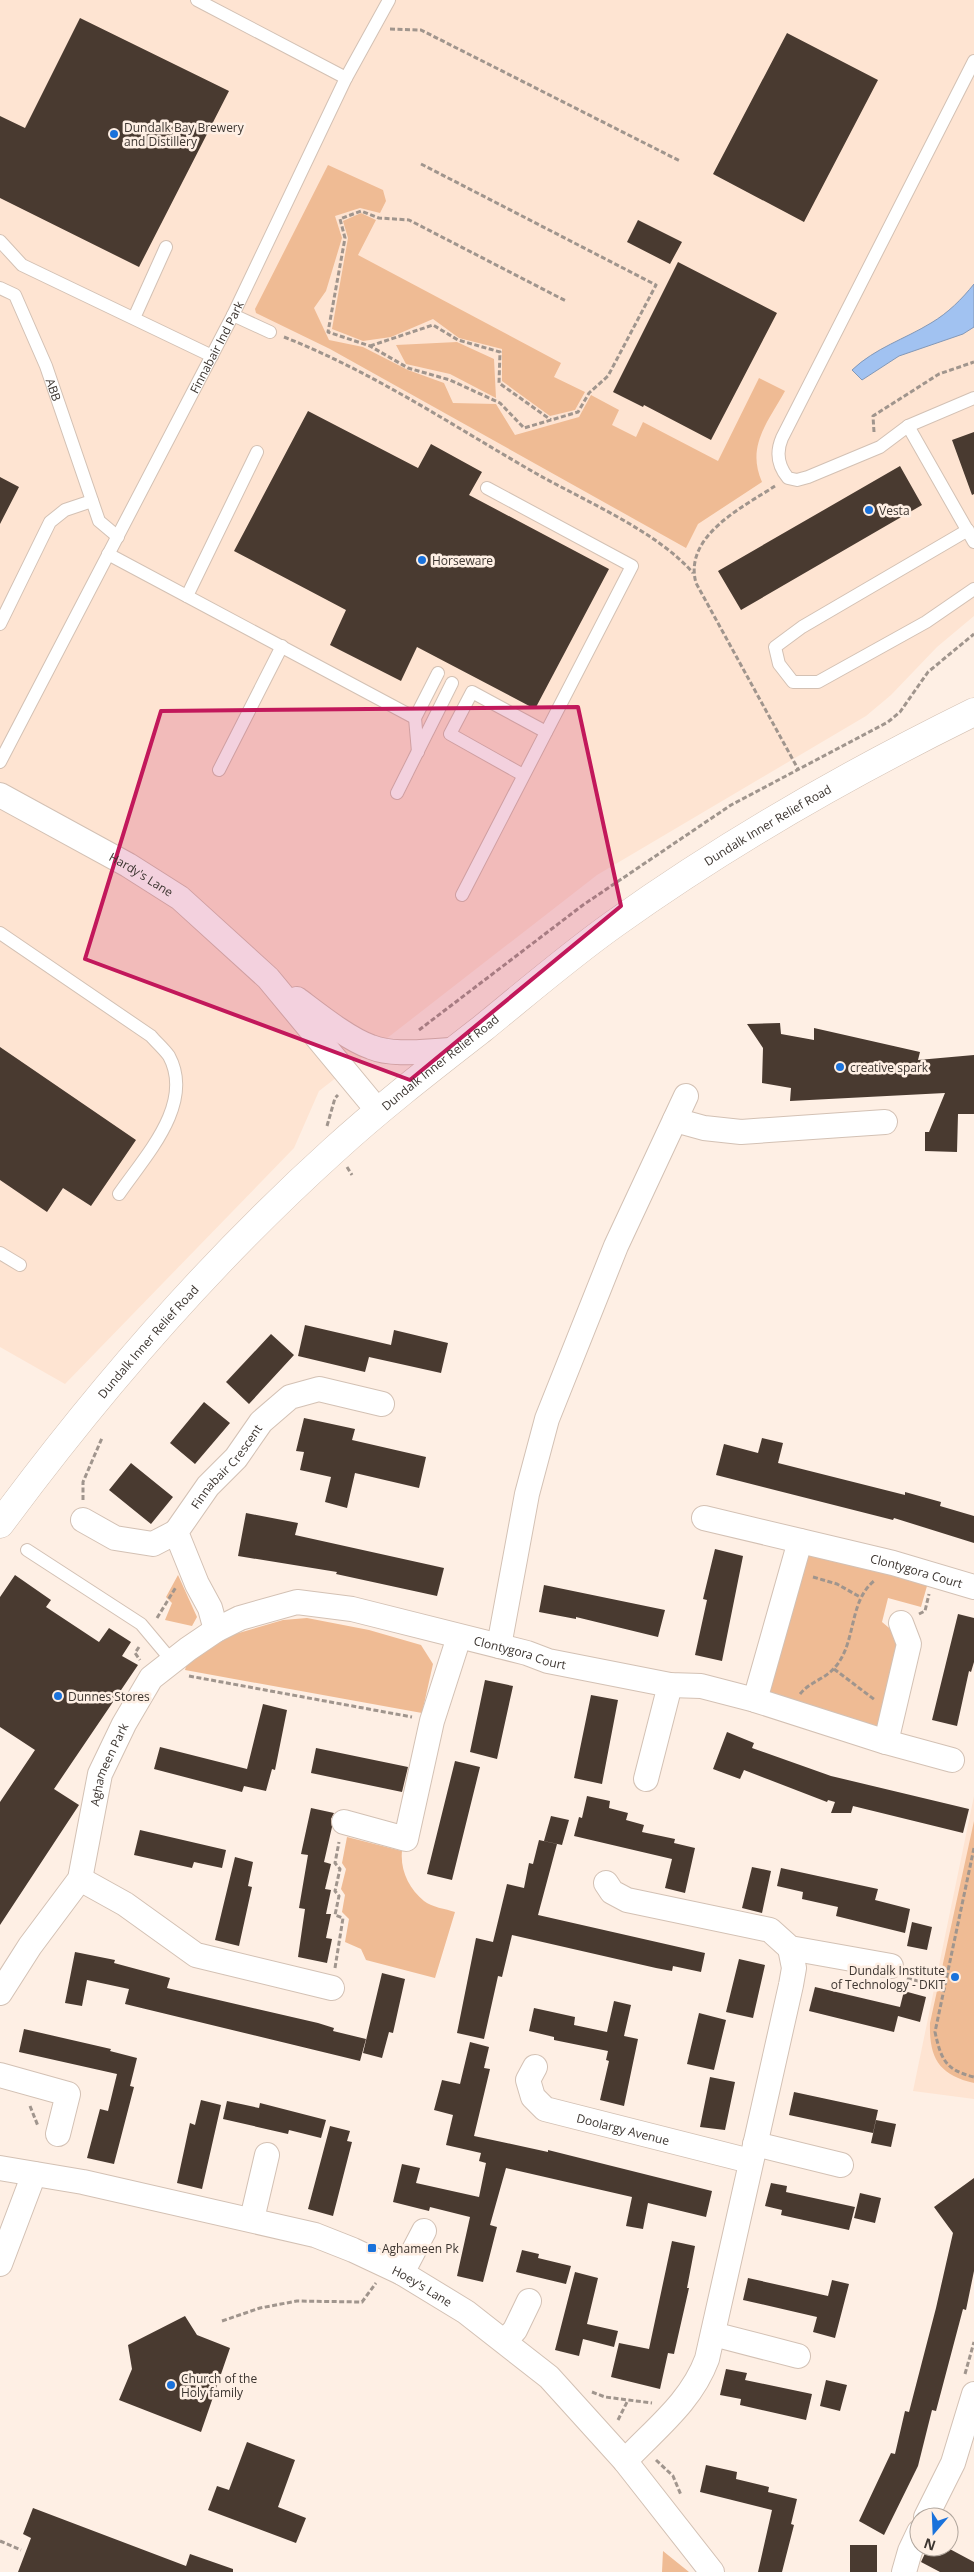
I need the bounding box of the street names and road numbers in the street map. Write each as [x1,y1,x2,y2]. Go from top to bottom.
street label: Finnabair Ind Park [185,297,247,396]
street label: ABB [42,376,66,404]
street label: Dundalk Inner Relief Road [701,780,834,869]
street label: Hardy's Lane [106,848,177,900]
street label: Dundalk Inner Relief Road [378,1010,502,1114]
street label: Dundalk Inner Relief Road [93,1281,202,1402]
street label: Finnabair Crescent [186,1421,266,1512]
street label: Clontygora Court [869,1549,965,1592]
street label: Clontygora Court [472,1631,568,1673]
street label: Aghameen Park [86,1719,132,1807]
street label: Doolargy Avenue [575,2109,672,2149]
street label: Hoey's Lane [389,2261,456,2310]

